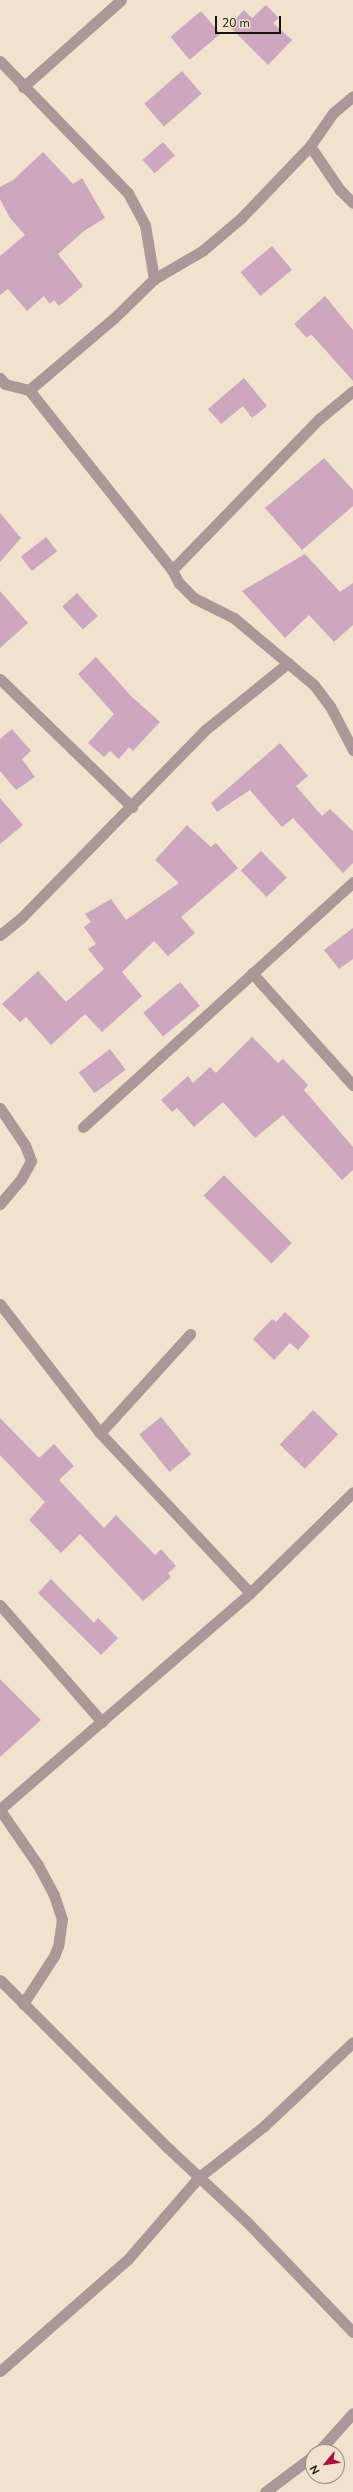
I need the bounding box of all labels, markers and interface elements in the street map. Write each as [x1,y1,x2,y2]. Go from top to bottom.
scale bar [217,8,283,34]
text: 20 m [222,15,250,31]
north arrow [305,2444,345,2484]
text: N [306,2462,324,2477]

